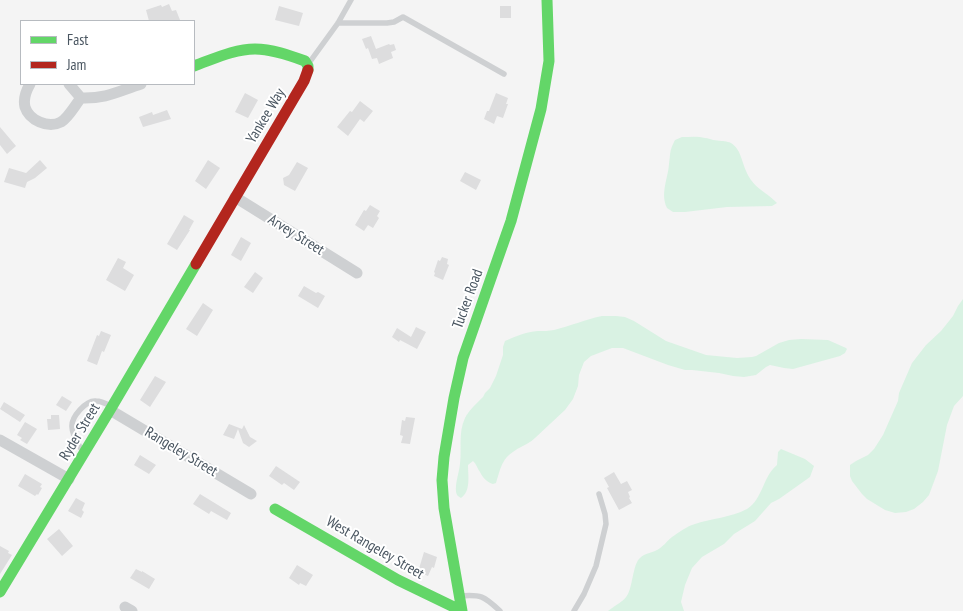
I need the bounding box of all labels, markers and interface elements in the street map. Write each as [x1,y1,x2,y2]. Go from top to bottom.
legend [20,20,195,85]
text: Fast [67,30,88,49]
text: Jam [67,55,86,74]
street label: Yankee Way [243,85,289,147]
street label: Arvey Street [265,211,327,259]
street label: Tucker Road [449,267,487,331]
street label: Ryder Street [56,400,104,464]
street label: Rangeley Street [141,423,221,481]
street label: West Rangeley Street [323,513,427,583]

